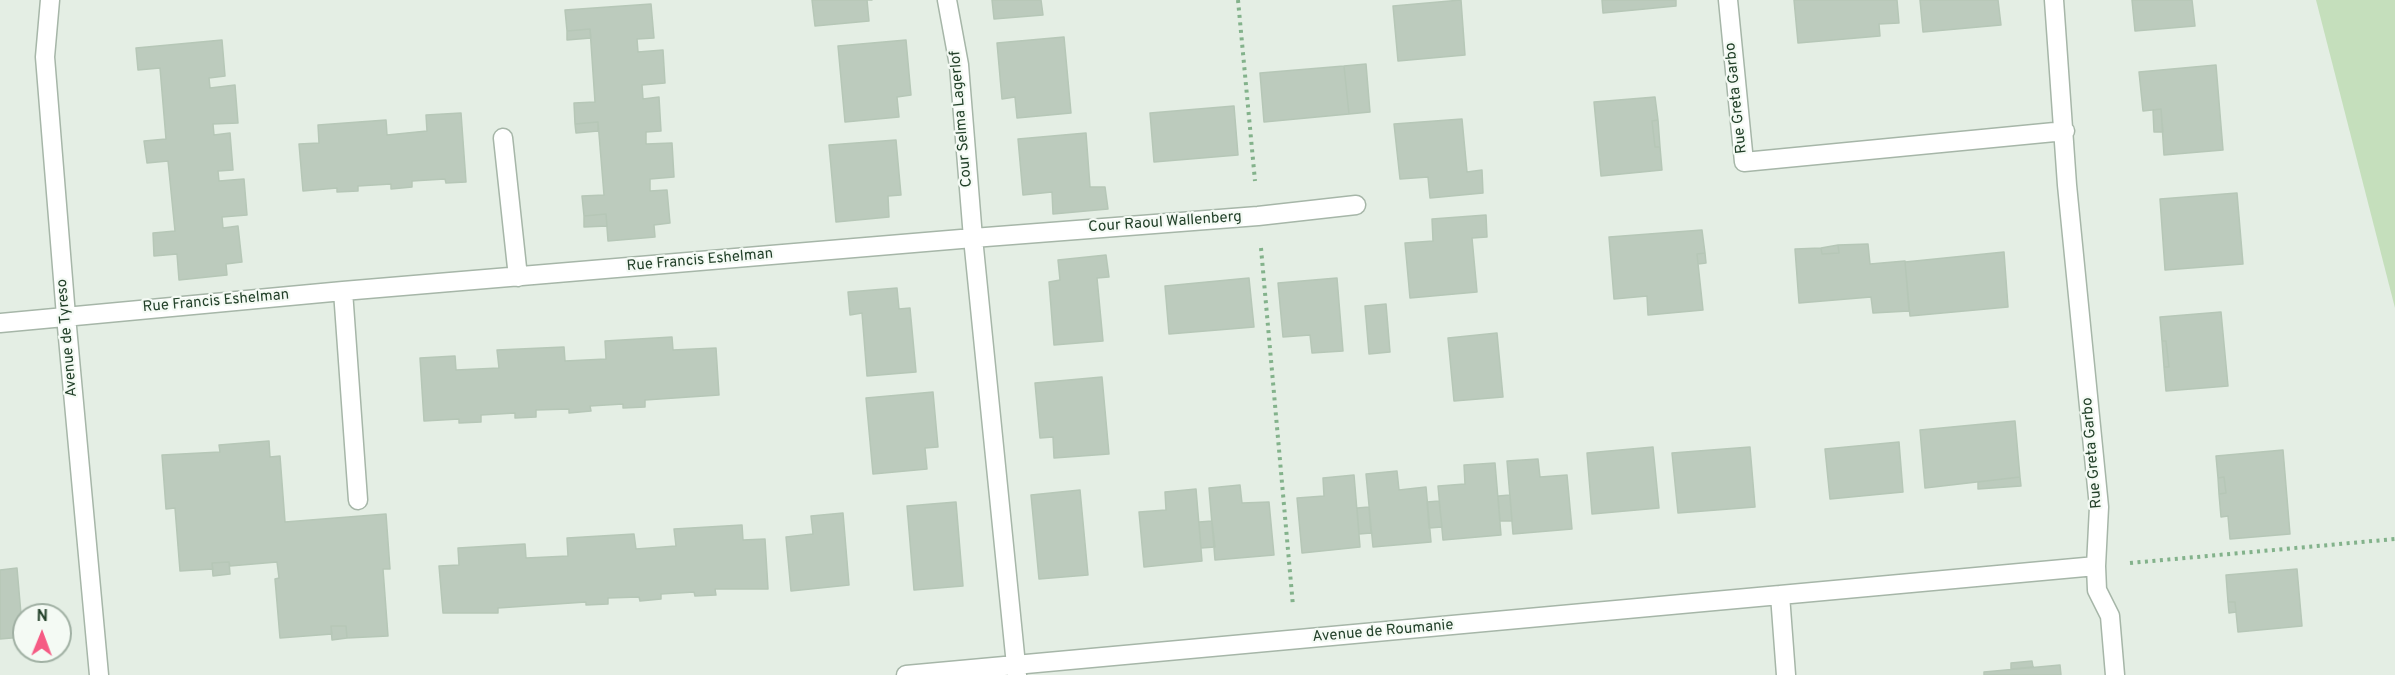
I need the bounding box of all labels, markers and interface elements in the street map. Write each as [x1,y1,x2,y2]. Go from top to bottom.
street label: Rue Greta Garbo [1722,42,1752,154]
street label: Cour Selma Lagerlof [947,50,977,188]
street label: Cour Raoul Wallenberg [1088,209,1242,237]
street label: Rue Francis Eshelman [626,246,774,276]
street label: Avenue de Tyreso [54,278,82,398]
street label: Rue Francis Eshelman [142,287,290,317]
street label: Rue Greta Garbo [2079,397,2107,509]
north arrow [12,603,72,663]
text: N [36,607,48,627]
street label: Avenue de Roumanie [1312,617,1454,647]

